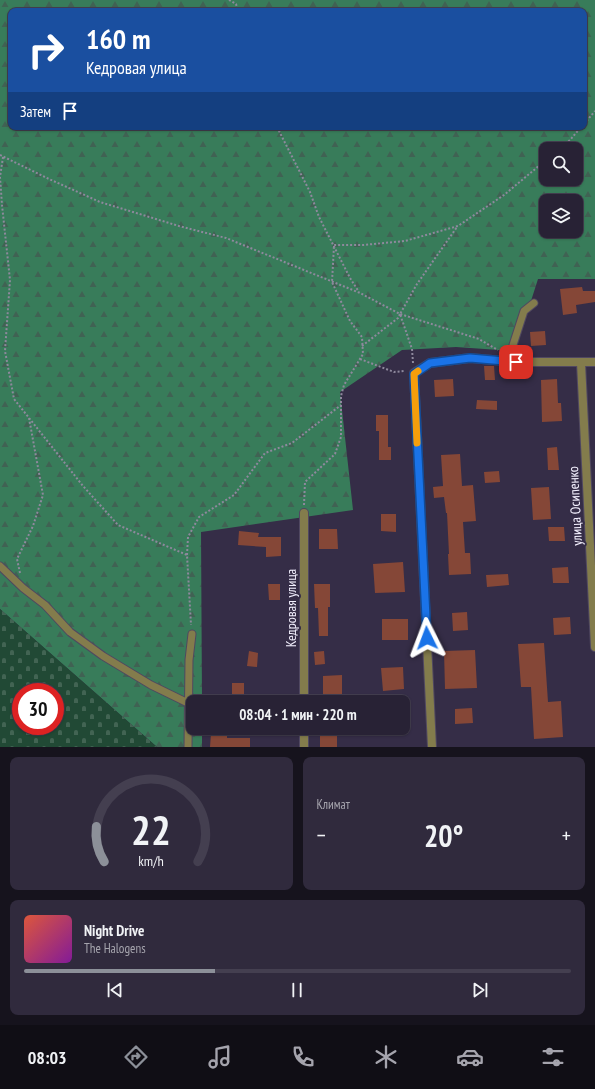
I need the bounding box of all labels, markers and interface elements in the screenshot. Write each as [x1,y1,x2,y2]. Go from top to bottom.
text: 160 m [86,20,150,57]
icon: right [20,24,72,76]
text: Кедровая улица [86,56,187,79]
icon: arrive [59,100,81,122]
text: Затем [20,102,51,121]
map controls [539,142,583,238]
button: search [539,142,583,186]
button: layers [539,194,583,238]
pin [499,345,533,379]
icon: arrive [505,351,527,373]
street label: улица Осипенко [564,466,586,546]
street label: Кедровая улица [282,569,300,647]
position arrow [406,617,448,659]
speed limit sign: 30 [12,683,64,735]
text: 08:04 · 1 мин · 220 m [239,705,357,724]
text: Климат [317,796,350,813]
text: 22 [131,802,171,855]
text: 20° [424,816,464,855]
text: − [317,821,326,849]
text: + [562,821,571,849]
text: km/h [139,850,164,869]
text: Night Drive [84,921,144,940]
text: The Halogens [84,940,146,957]
icon: previous [104,979,126,1001]
icon: pause [286,979,308,1001]
icon: next [469,979,491,1001]
icon: directions [122,1043,150,1071]
icon: music [206,1043,234,1071]
icon: phone [289,1043,317,1071]
icon: climate [372,1043,400,1071]
icon: car [456,1043,484,1071]
icon: filters [539,1043,567,1071]
text: 08:03 [28,1046,67,1069]

